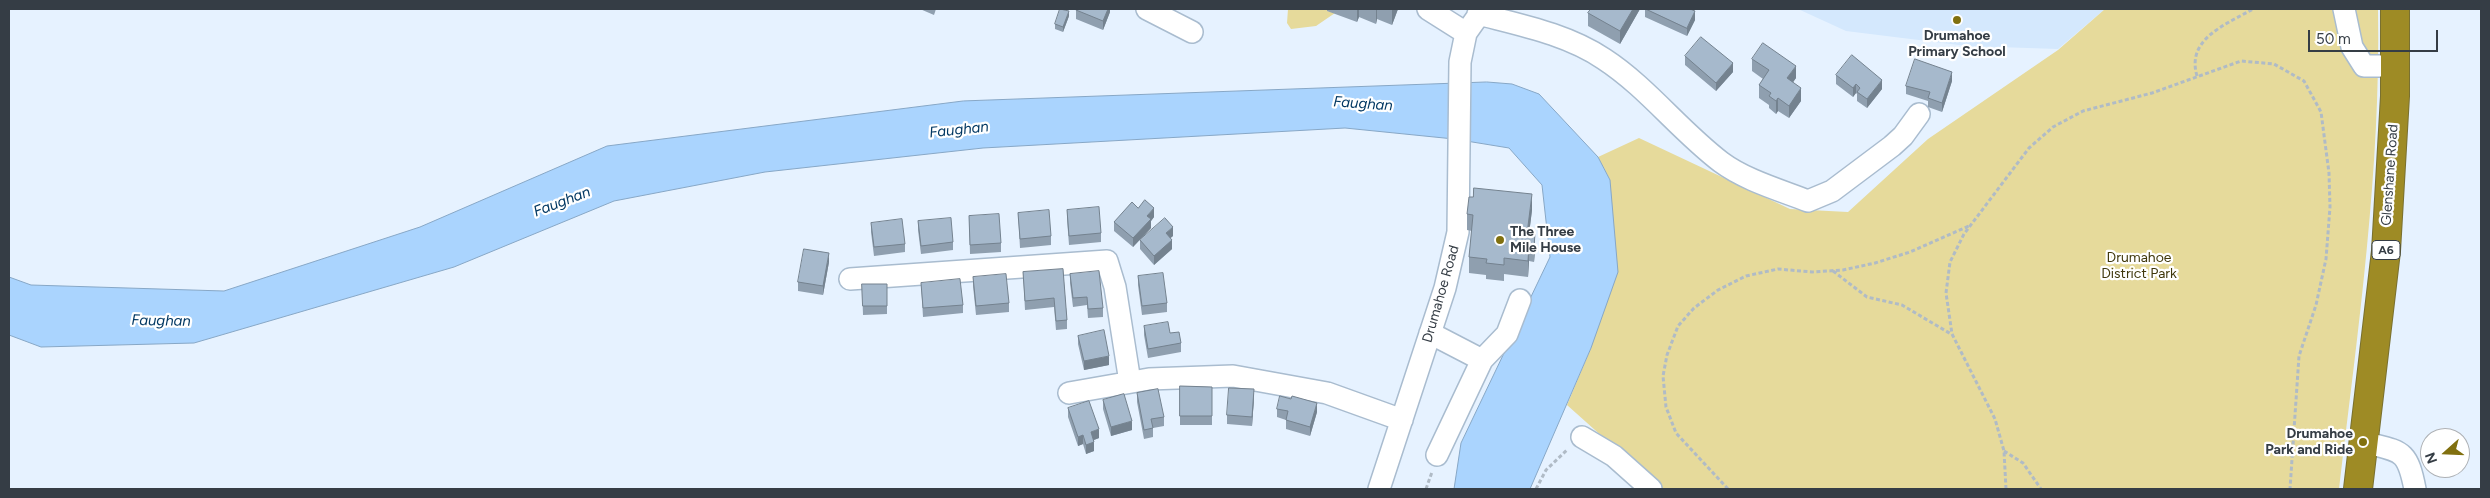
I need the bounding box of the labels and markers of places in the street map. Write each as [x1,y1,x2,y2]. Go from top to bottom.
marker: Drumahoe Primary School [1951,14,1963,26]
place label: Drumahoe Primary School [1908,28,2006,60]
place label: The Three Mile House [1510,224,1581,256]
marker: The Three Mile House [1494,234,1506,246]
place label: Drumahoe Park and Ride [2265,426,2353,458]
marker: Drumahoe Park and Ride [2357,436,2369,448]

